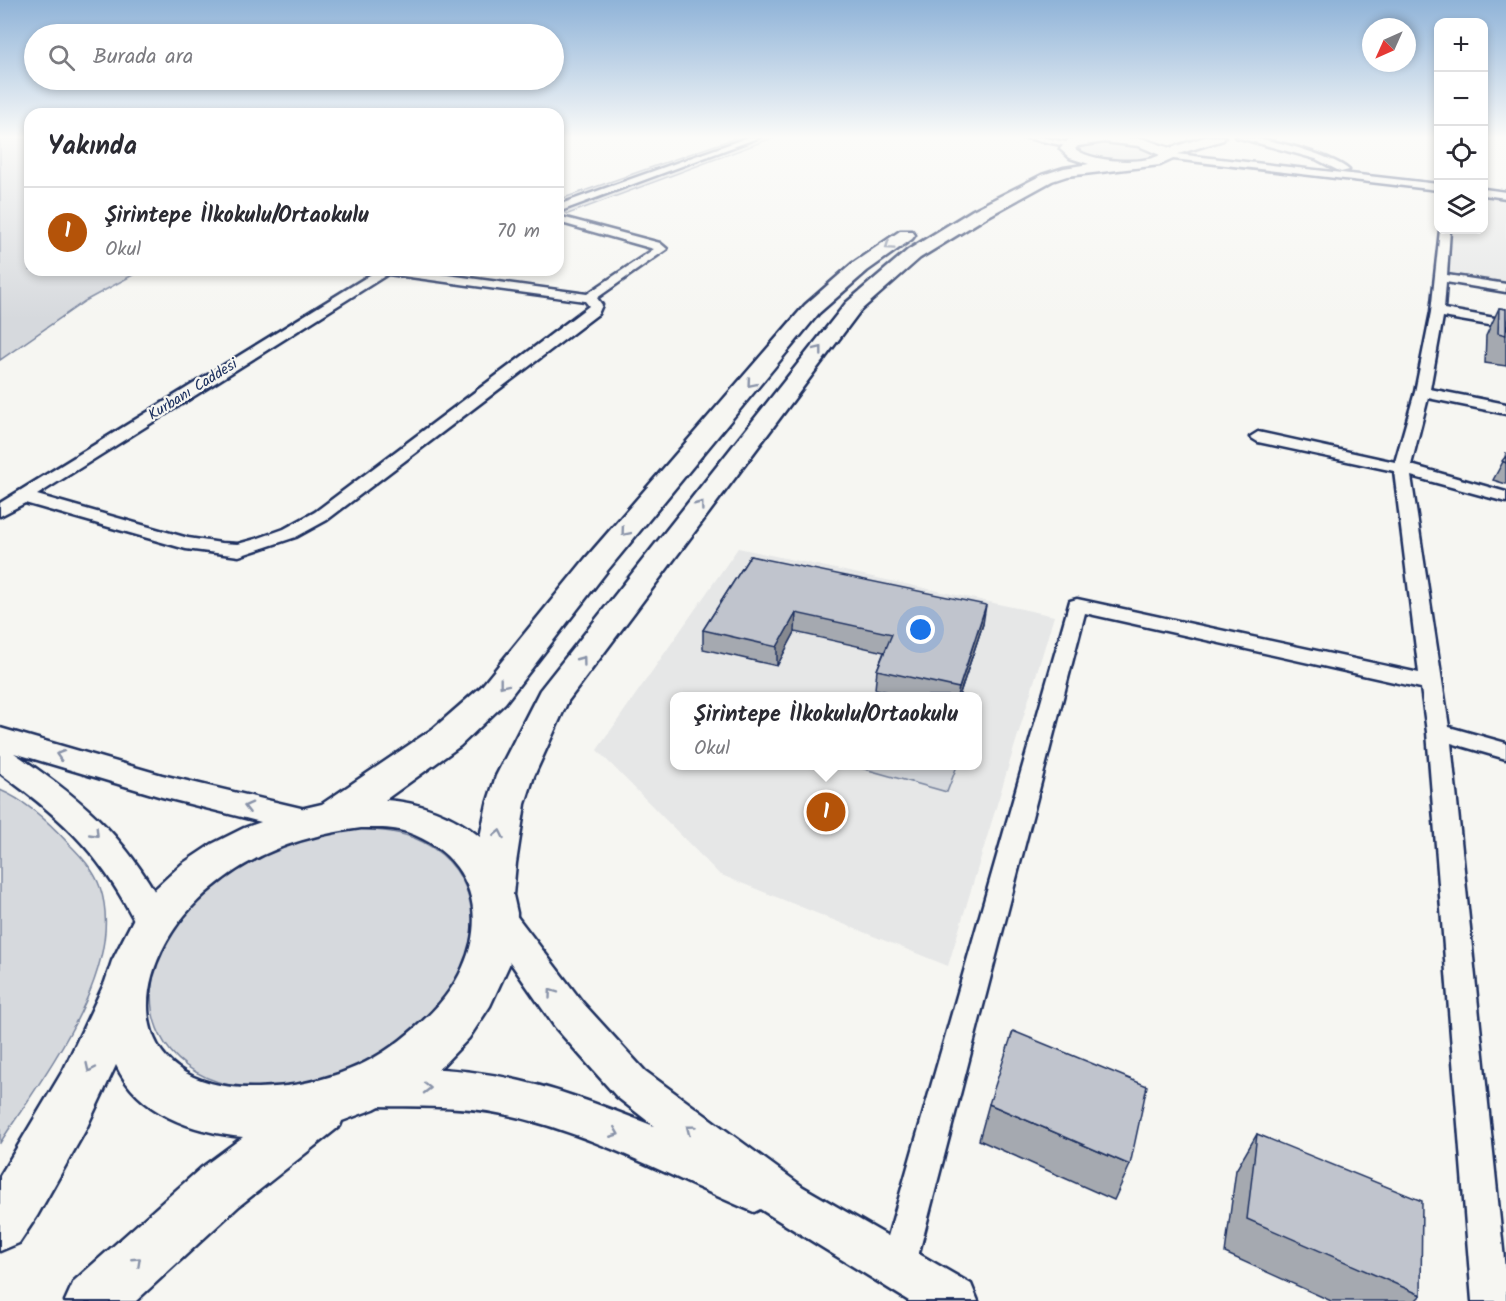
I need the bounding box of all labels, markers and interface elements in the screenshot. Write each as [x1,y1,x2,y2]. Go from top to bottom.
north arrow [1362,18,1416,72]
map controls [1434,18,1488,234]
button: + [1434,18,1488,72]
search box [24,24,564,90]
text: Burada ara [93,40,193,75]
icon: search [45,41,78,74]
button: − [1434,72,1488,126]
text: Yakında [48,126,137,168]
button: locate [1434,126,1488,180]
button: layers [1434,180,1488,234]
text: Şirintepe İlkokulu/Ortaokulu [105,199,369,234]
text: 1 [64,216,71,248]
text: 70 m [497,216,540,248]
text: Okul [105,234,141,266]
one-way arrow [884,239,895,250]
one-way arrow [812,346,823,357]
street label: Kurbanı Caddesi [144,352,244,427]
one-way arrow [747,376,758,387]
one-way arrow [693,501,704,512]
one-way arrow [621,525,632,536]
your location [906,615,935,644]
one-way arrow [574,656,585,667]
one-way arrow [499,677,510,688]
popup [670,692,982,770]
text: Şirintepe İlkokulu/Ortaokulu [694,698,958,733]
text: Okul [694,733,730,765]
one-way arrow [55,750,66,762]
pin: 1 [806,790,846,834]
one-way arrow [243,802,254,814]
one-way arrow [88,827,99,837]
one-way arrow [492,829,505,839]
one-way arrow [549,988,560,999]
one-way arrow [86,1062,98,1073]
one-way arrow [423,1081,432,1094]
one-way arrow [609,1126,620,1138]
one-way arrow [686,1126,697,1137]
one-way arrow [130,1257,141,1268]

